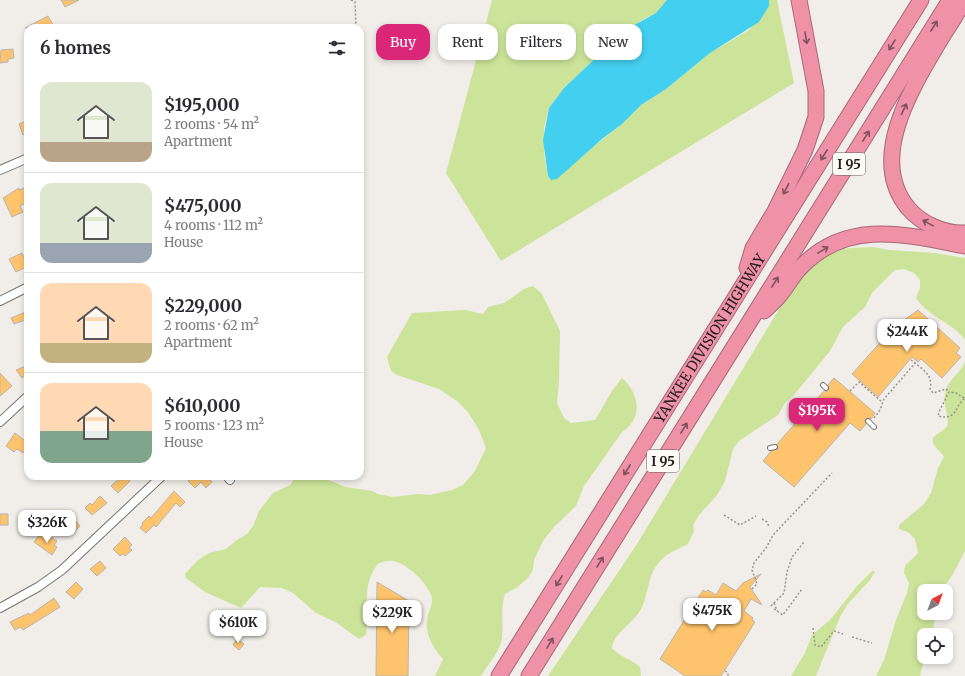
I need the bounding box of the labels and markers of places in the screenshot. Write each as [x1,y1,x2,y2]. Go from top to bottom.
pin: $244K [879,319,935,353]
pin: $195K [789,398,845,432]
pin: $326K [19,510,75,544]
pin: $475K [684,598,740,632]
pin: $229K [364,600,420,634]
pin: $610K [210,610,266,644]

